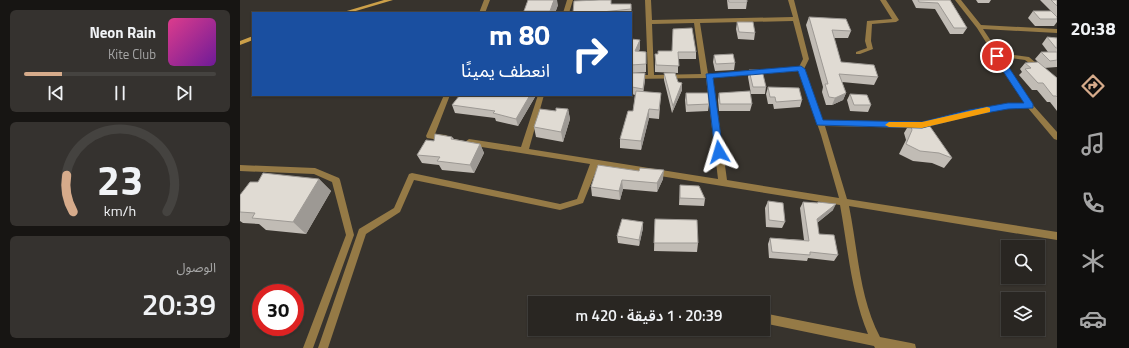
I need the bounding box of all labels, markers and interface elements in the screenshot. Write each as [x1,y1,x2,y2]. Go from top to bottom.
text: 80 m [489,13,550,56]
text: 20:38 [1071,15,1115,42]
text: Neon Rain [89,21,156,44]
icon: right [564,28,616,80]
pin [980,39,1014,73]
text: Kite Club [108,44,156,64]
icon: arrive [986,45,1008,67]
text: انعطف يمينًا [461,57,550,84]
icon: directions [1079,72,1107,100]
icon: previous [45,82,67,104]
icon: pause [109,82,131,104]
icon: next [173,82,195,104]
icon: music [1079,130,1107,158]
position arrow [698,131,740,173]
text: 23 [97,148,143,211]
icon: phone [1079,189,1107,217]
text: km/h [104,200,136,222]
map controls [1001,240,1045,336]
button: search [1001,240,1045,284]
icon: climate [1079,247,1107,275]
text: الوصول [176,257,216,277]
text: 20:39 [142,281,216,327]
speed limit sign: 30 [252,284,304,336]
button: layers [1001,292,1045,336]
text: 20:39 · 1 دقيقة · 420 m [576,304,722,327]
icon: car [1079,305,1107,333]

